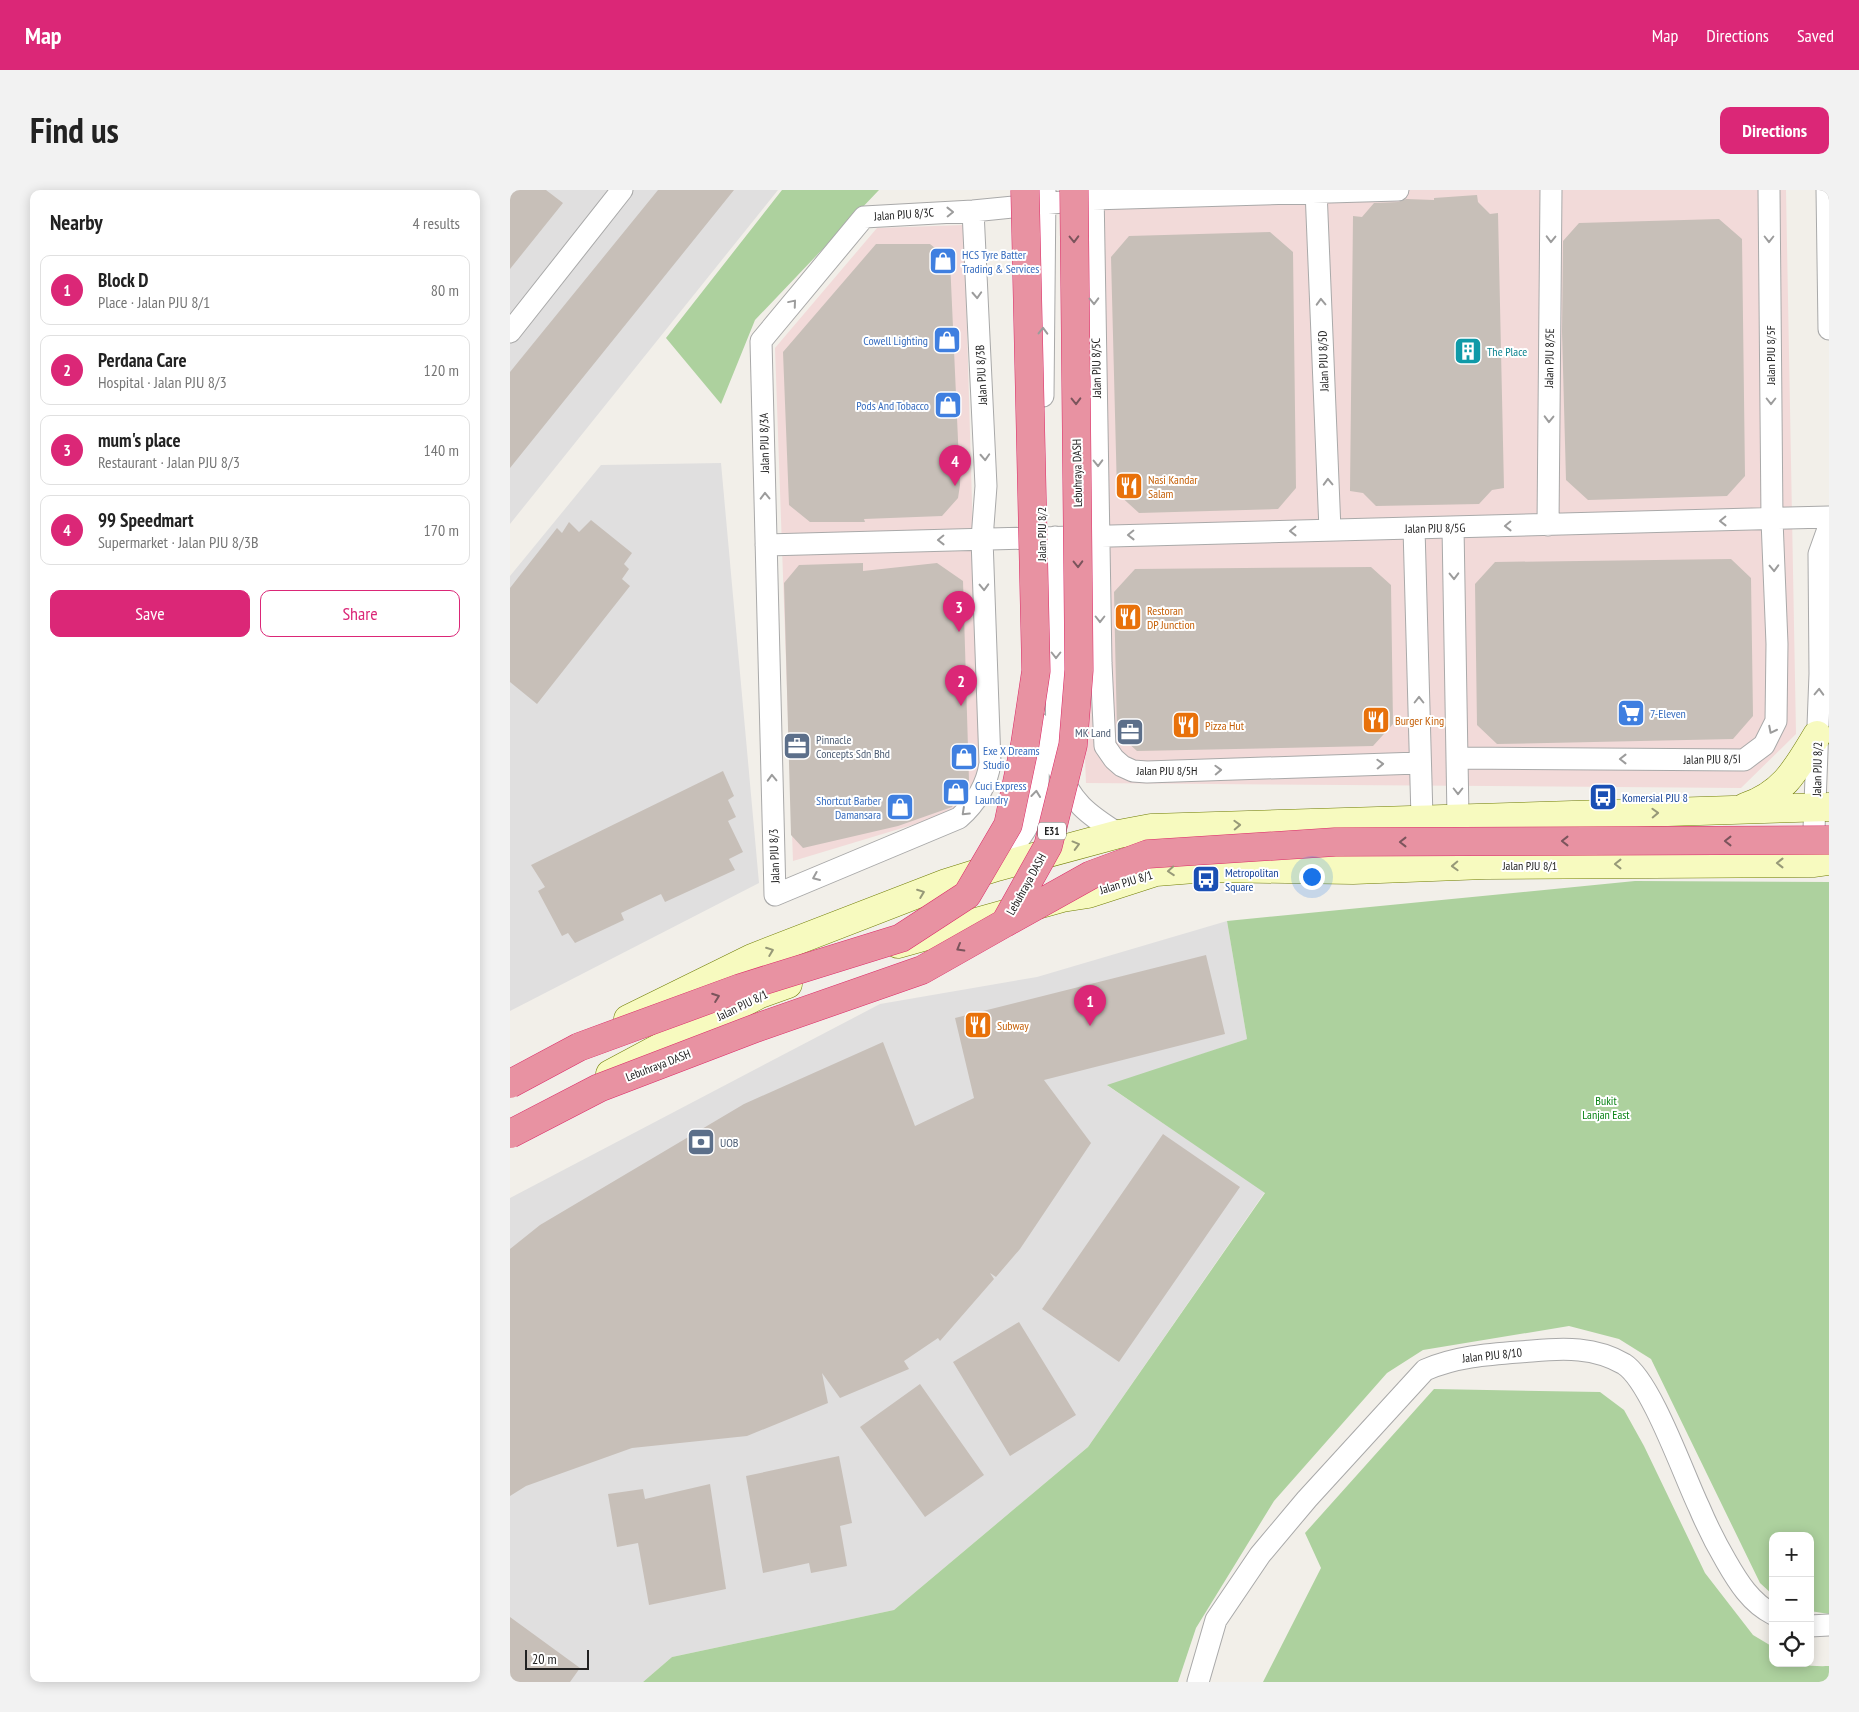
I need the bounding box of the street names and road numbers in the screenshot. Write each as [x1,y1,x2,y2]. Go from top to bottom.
street label: Jalan PJU 8/3C [873,204,935,224]
street label: Jalan PJU 8/5F [1763,325,1778,386]
street label: Jalan PJU 8/5E [1541,328,1557,389]
street label: Jalan PJU 8/5D [1314,330,1332,393]
street label: Jalan PJU 8/5C [1088,337,1104,399]
street label: Jalan PJU 8/3B [972,344,990,406]
street label: Jalan PJU 8/3A [756,412,772,474]
street label: Lebuhraya DASH [1069,439,1085,507]
street label: Jalan PJU 8/2 [1034,507,1049,562]
street label: Jalan PJU 8/5G [1404,520,1465,536]
street label: Jalan PJU 8/2 [1809,742,1825,797]
street label: Jalan PJU 8/5I [1682,751,1741,767]
street label: Jalan PJU 8/5H [1136,763,1197,778]
road number: E31 [1038,822,1066,839]
street label: Jalan PJU 8/3 [766,828,782,885]
street label: Lebuhraya DASH [1003,850,1049,918]
street label: Jalan PJU 8/1 [1502,858,1557,873]
street label: Jalan PJU 8/1 [1097,867,1154,897]
street label: Jalan PJU 8/1 [713,986,770,1024]
street label: Lebuhraya DASH [623,1046,693,1084]
street label: Jalan PJU 8/10 [1460,1344,1523,1366]

